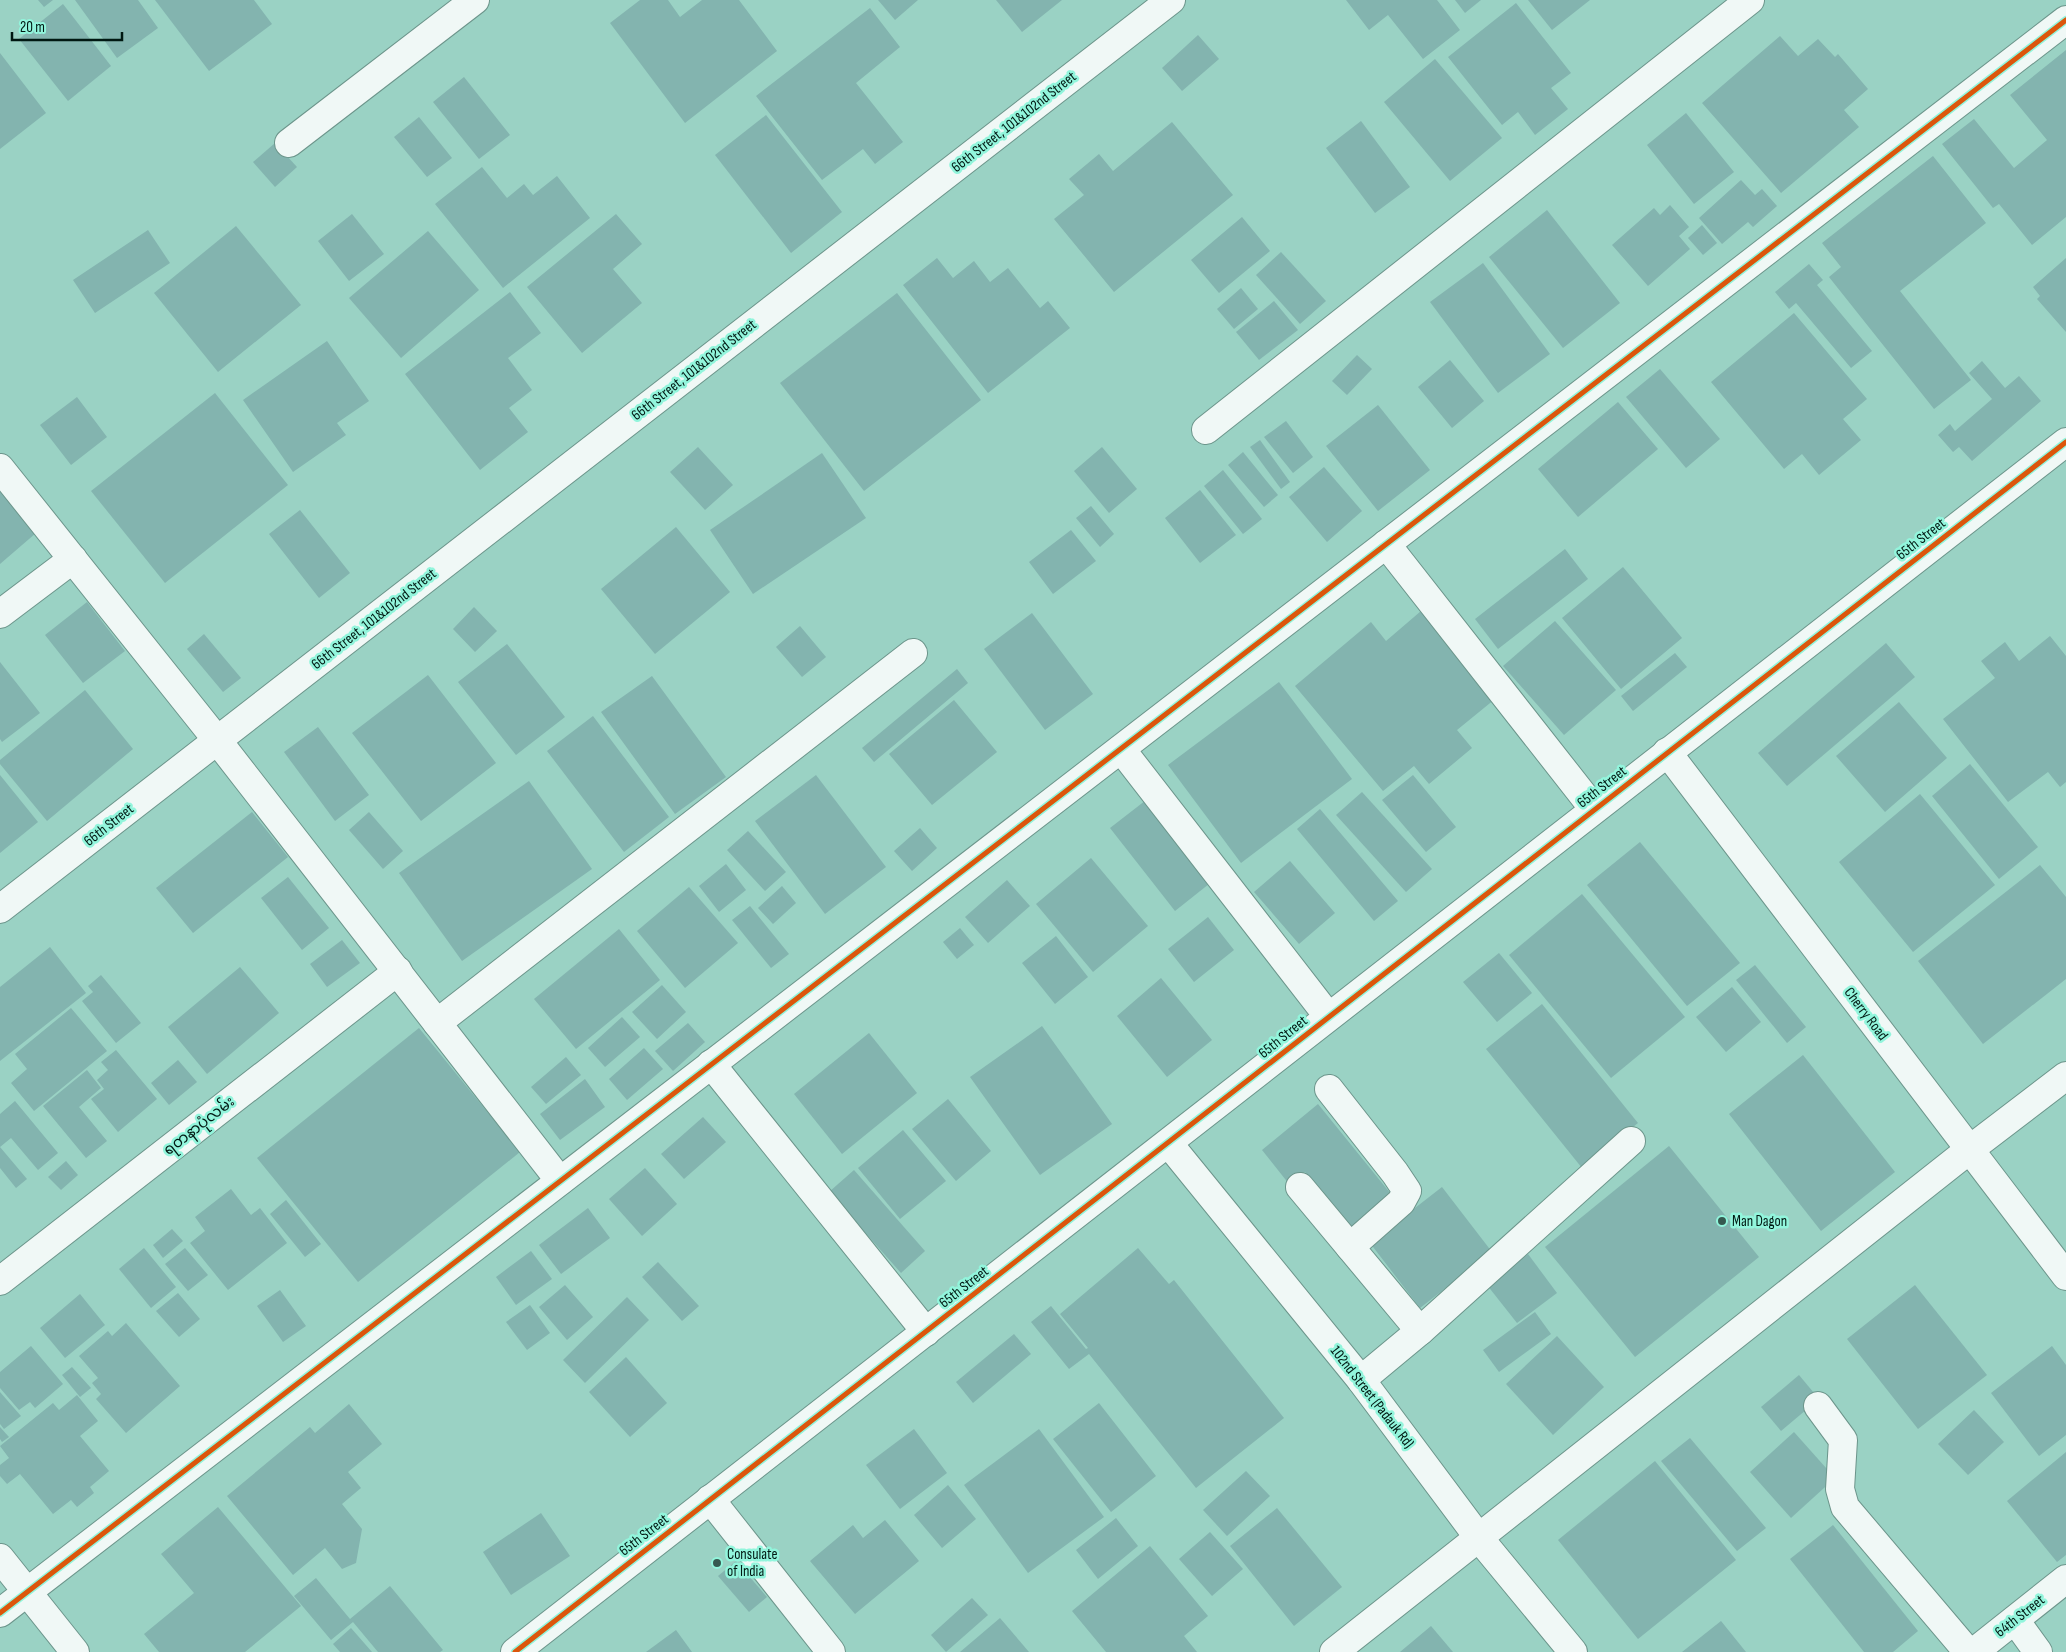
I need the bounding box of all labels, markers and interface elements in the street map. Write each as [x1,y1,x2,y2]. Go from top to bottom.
scale bar [12,10,122,42]
text: 20 m [20,18,45,37]
street label: 66th Street, 101&102nd Street [948,67,1081,177]
street label: 66th Street, 101&102nd Street [628,315,761,425]
street label: 65th Street [1892,514,1950,564]
street label: 66th Street, 101&102nd Street [308,564,441,674]
street label: 65th Street [1573,762,1631,812]
street label: 66th Street [80,799,138,850]
street label: Cherry Road [1840,984,1892,1044]
street label: 65th Street [1255,1011,1312,1063]
street label: ရတနာပုံလမ်း [159,1092,240,1161]
place label: Man Dagon [1732,1212,1787,1231]
marker: Man Dagon [1716,1215,1728,1227]
street label: 65th Street [935,1262,993,1312]
street label: 102nd Street (Padauk Rd) [1326,1342,1418,1452]
street label: 65th Street [615,1510,673,1560]
place label: Consulate of India [727,1545,778,1581]
marker: Consulate of India [711,1557,723,1569]
street label: 64th Street [1991,1590,2049,1641]

